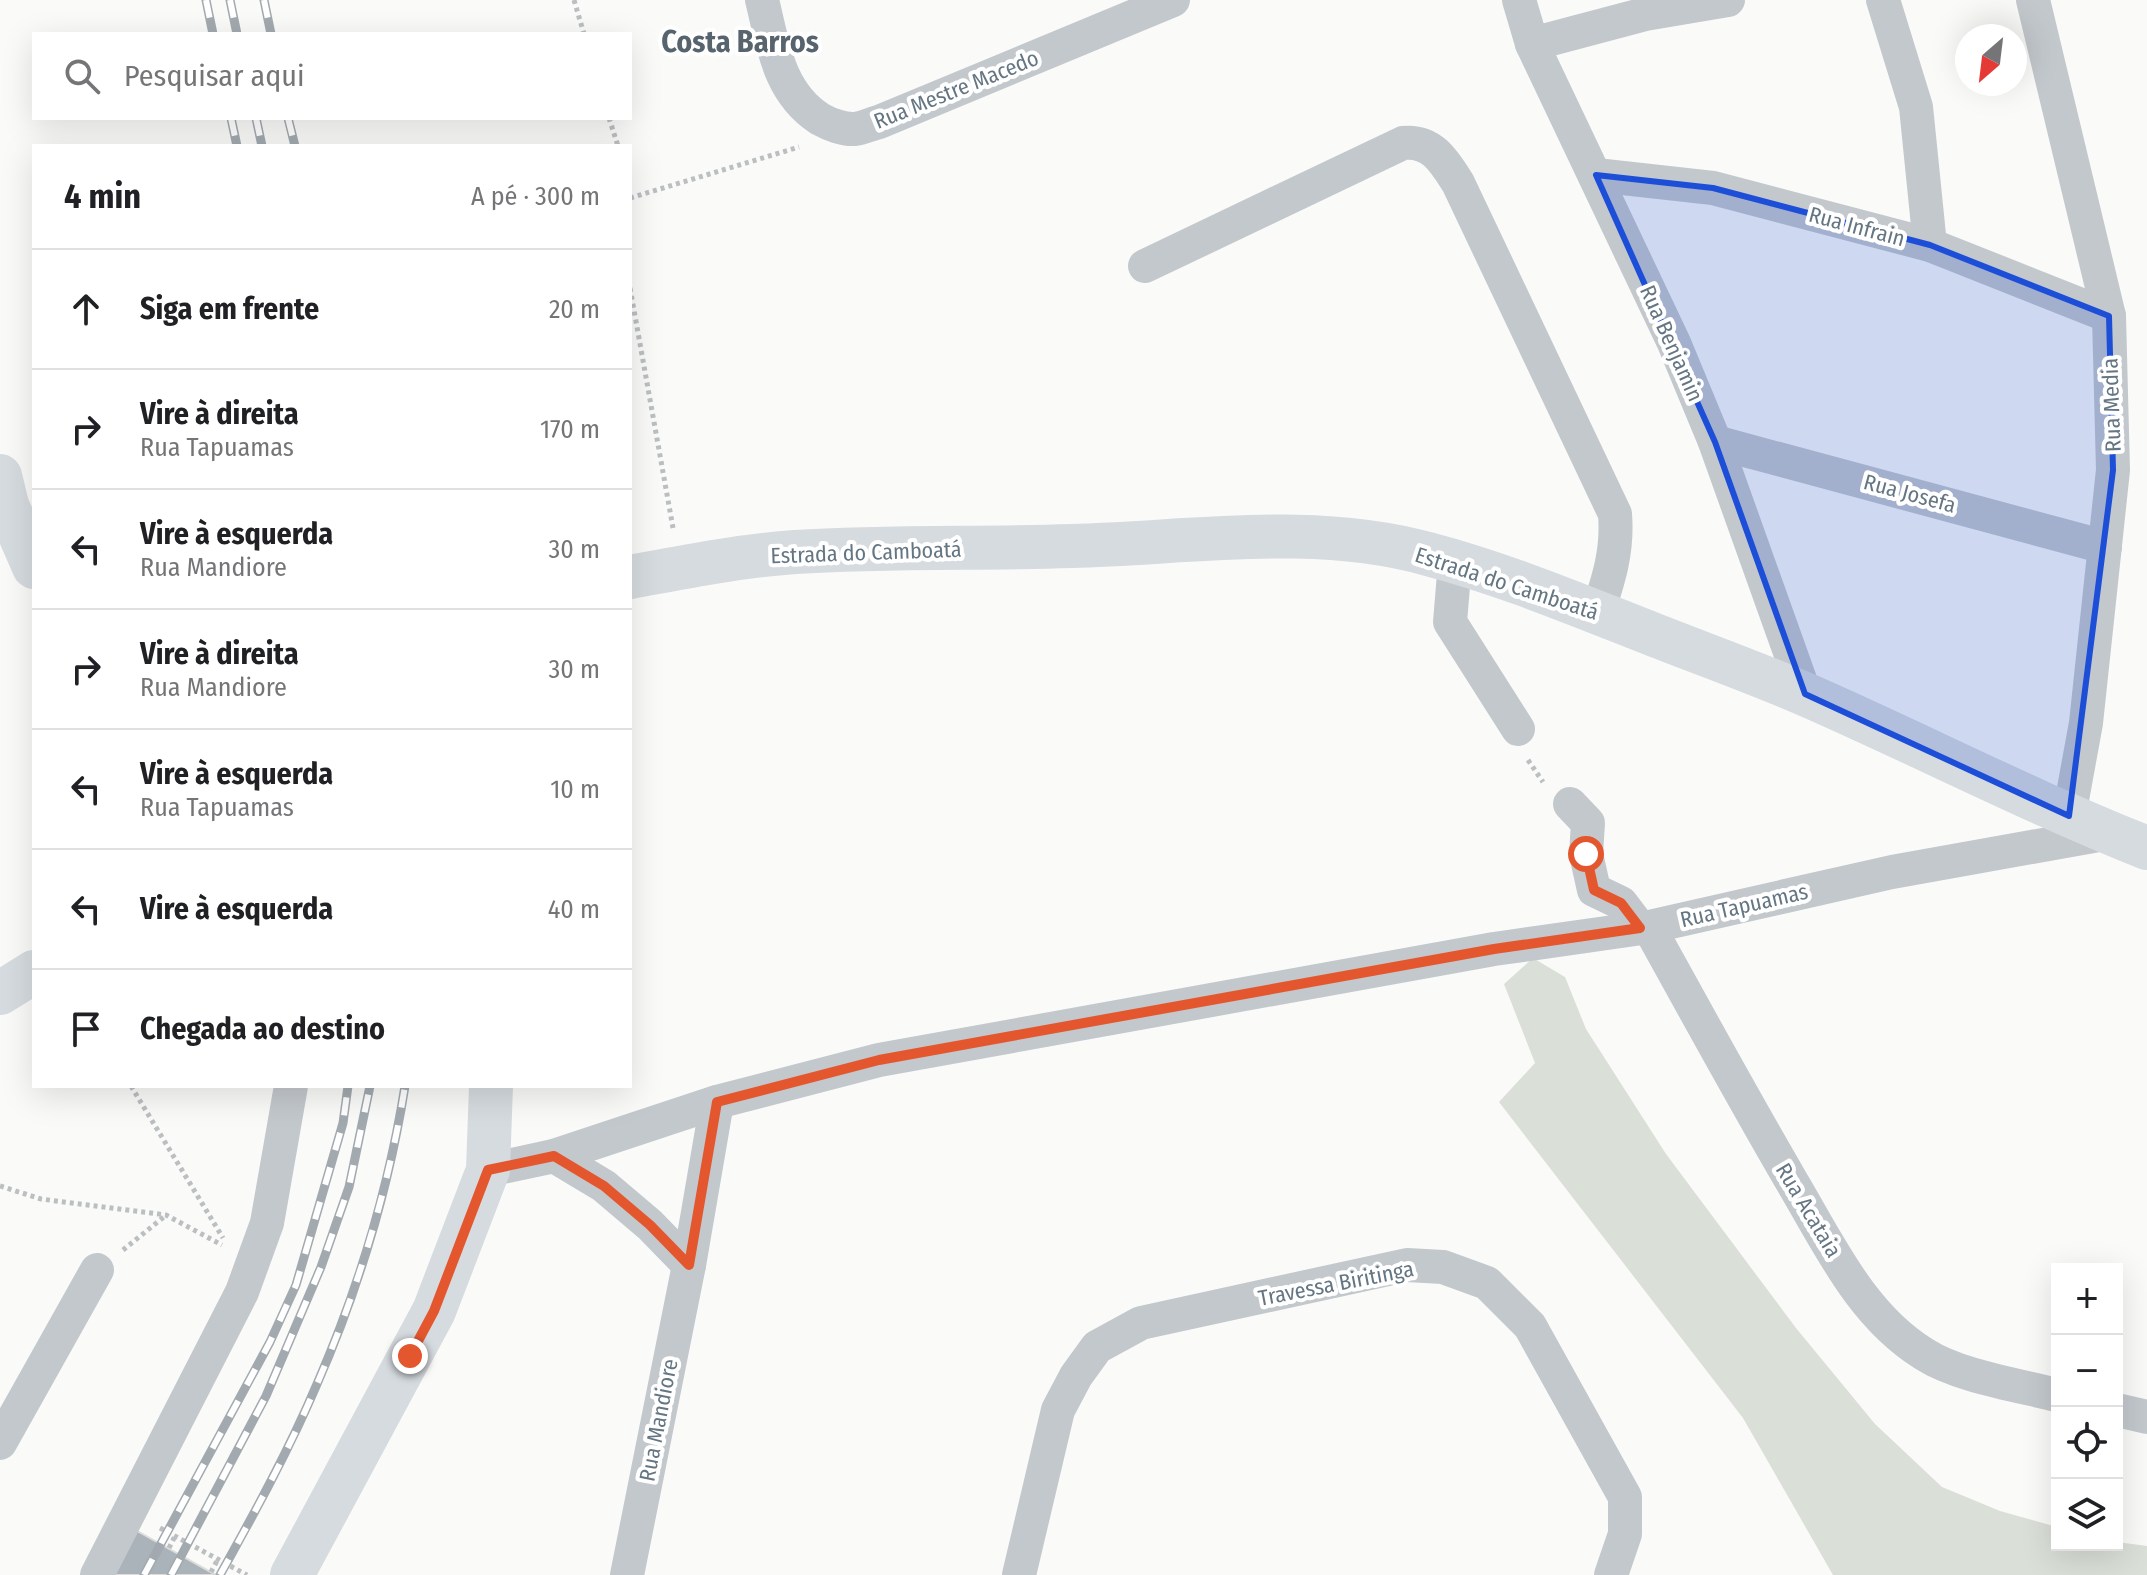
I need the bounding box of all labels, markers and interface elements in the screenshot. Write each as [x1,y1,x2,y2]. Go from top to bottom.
district label: Costa Barros [661,24,819,60]
north arrow [1955,24,2027,96]
search box [32,32,632,120]
street label: Rua Mestre Macedo [870,44,1043,135]
icon: search [60,54,104,98]
text: Pesquisar aqui [124,58,305,94]
text: 4 min [64,176,141,217]
text: A pé · 300 m [471,181,600,212]
street label: Rua Infrain [1806,201,1908,252]
street label: Rua Benjamin [1634,281,1709,405]
icon: ahead [64,287,108,331]
text: Siga em frente [140,291,319,327]
text: 20 m [549,294,600,325]
street label: Rua Media [2096,358,2127,452]
text: Vire à direita [140,396,299,432]
icon: right [64,407,108,451]
text: 170 m [540,414,600,445]
text: Rua Tapuamas [140,432,294,463]
street label: Rua Josefa [1861,468,1959,519]
text: Vire à esquerda [140,516,333,552]
icon: left [64,527,108,571]
text: 30 m [549,534,600,565]
street label: Estrada do Camboatá [770,536,962,569]
street label: Estrada do Camboatá [1412,541,1602,626]
text: Rua Mandiore [140,552,287,583]
text: Vire à direita [140,636,299,672]
icon: right [64,647,108,691]
text: 30 m [549,654,600,685]
text: Rua Mandiore [140,672,287,703]
text: Vire à esquerda [140,756,333,792]
icon: left [64,767,108,811]
text: 10 m [550,774,600,805]
text: Rua Tapuamas [140,792,294,823]
route start [1568,836,1604,872]
street label: Rua Tapuamas [1678,878,1811,933]
icon: left [64,887,108,931]
text: Vire à esquerda [140,891,333,927]
text: 40 m [548,894,600,925]
icon: arrive [64,1007,108,1051]
text: Chegada ao destino [140,1011,385,1047]
street label: Rua Acataia [1770,1158,1847,1262]
street label: Travessa Biritinga [1256,1255,1416,1312]
map controls [2051,1263,2123,1551]
button: + [2051,1263,2123,1335]
button: − [2051,1335,2123,1407]
route end [392,1338,428,1374]
street label: Rua Mandiore [633,1357,684,1484]
button: locate [2051,1407,2123,1479]
button: layers [2051,1479,2123,1551]

